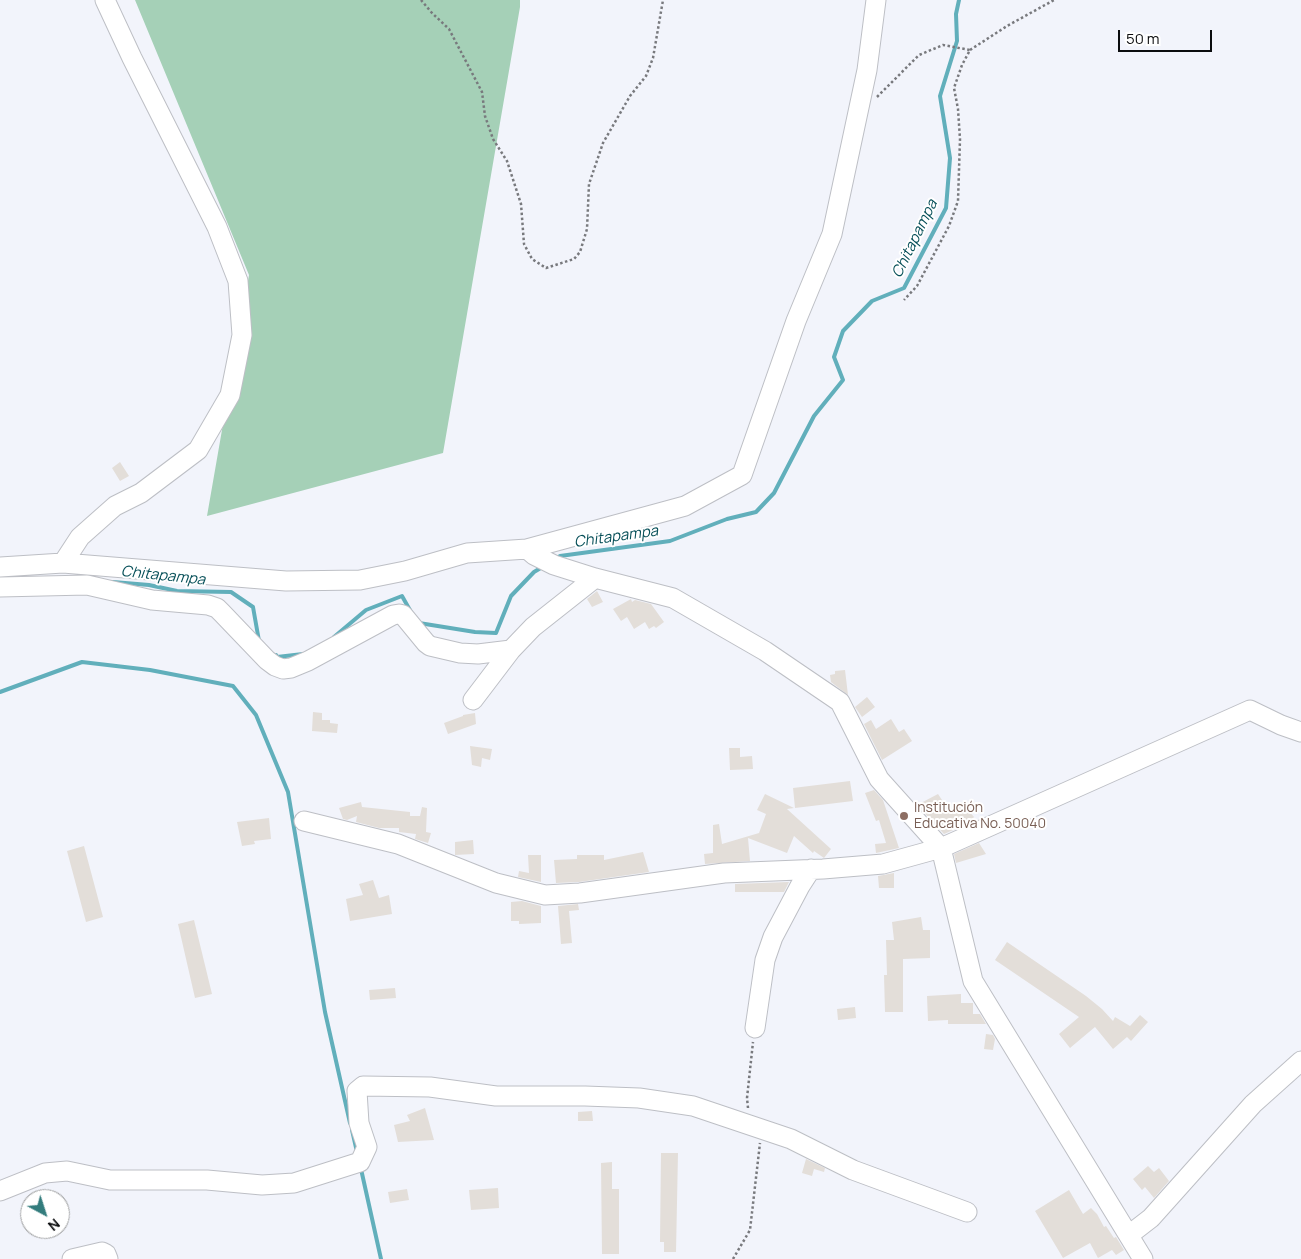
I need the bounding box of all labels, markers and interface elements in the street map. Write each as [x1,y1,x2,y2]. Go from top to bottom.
scale bar [1121,20,1215,52]
text: 50 m [1126,28,1160,49]
water label: Chitapampa [888,197,942,281]
water label: Chitapampa [573,522,659,552]
water label: Chitapampa [120,563,206,589]
place label: Institución Educativa No. 50040 [914,800,1046,832]
marker: Institución Educativa No. 50040 [898,810,910,822]
north arrow [20,1189,70,1239]
text: N [44,1215,64,1236]

